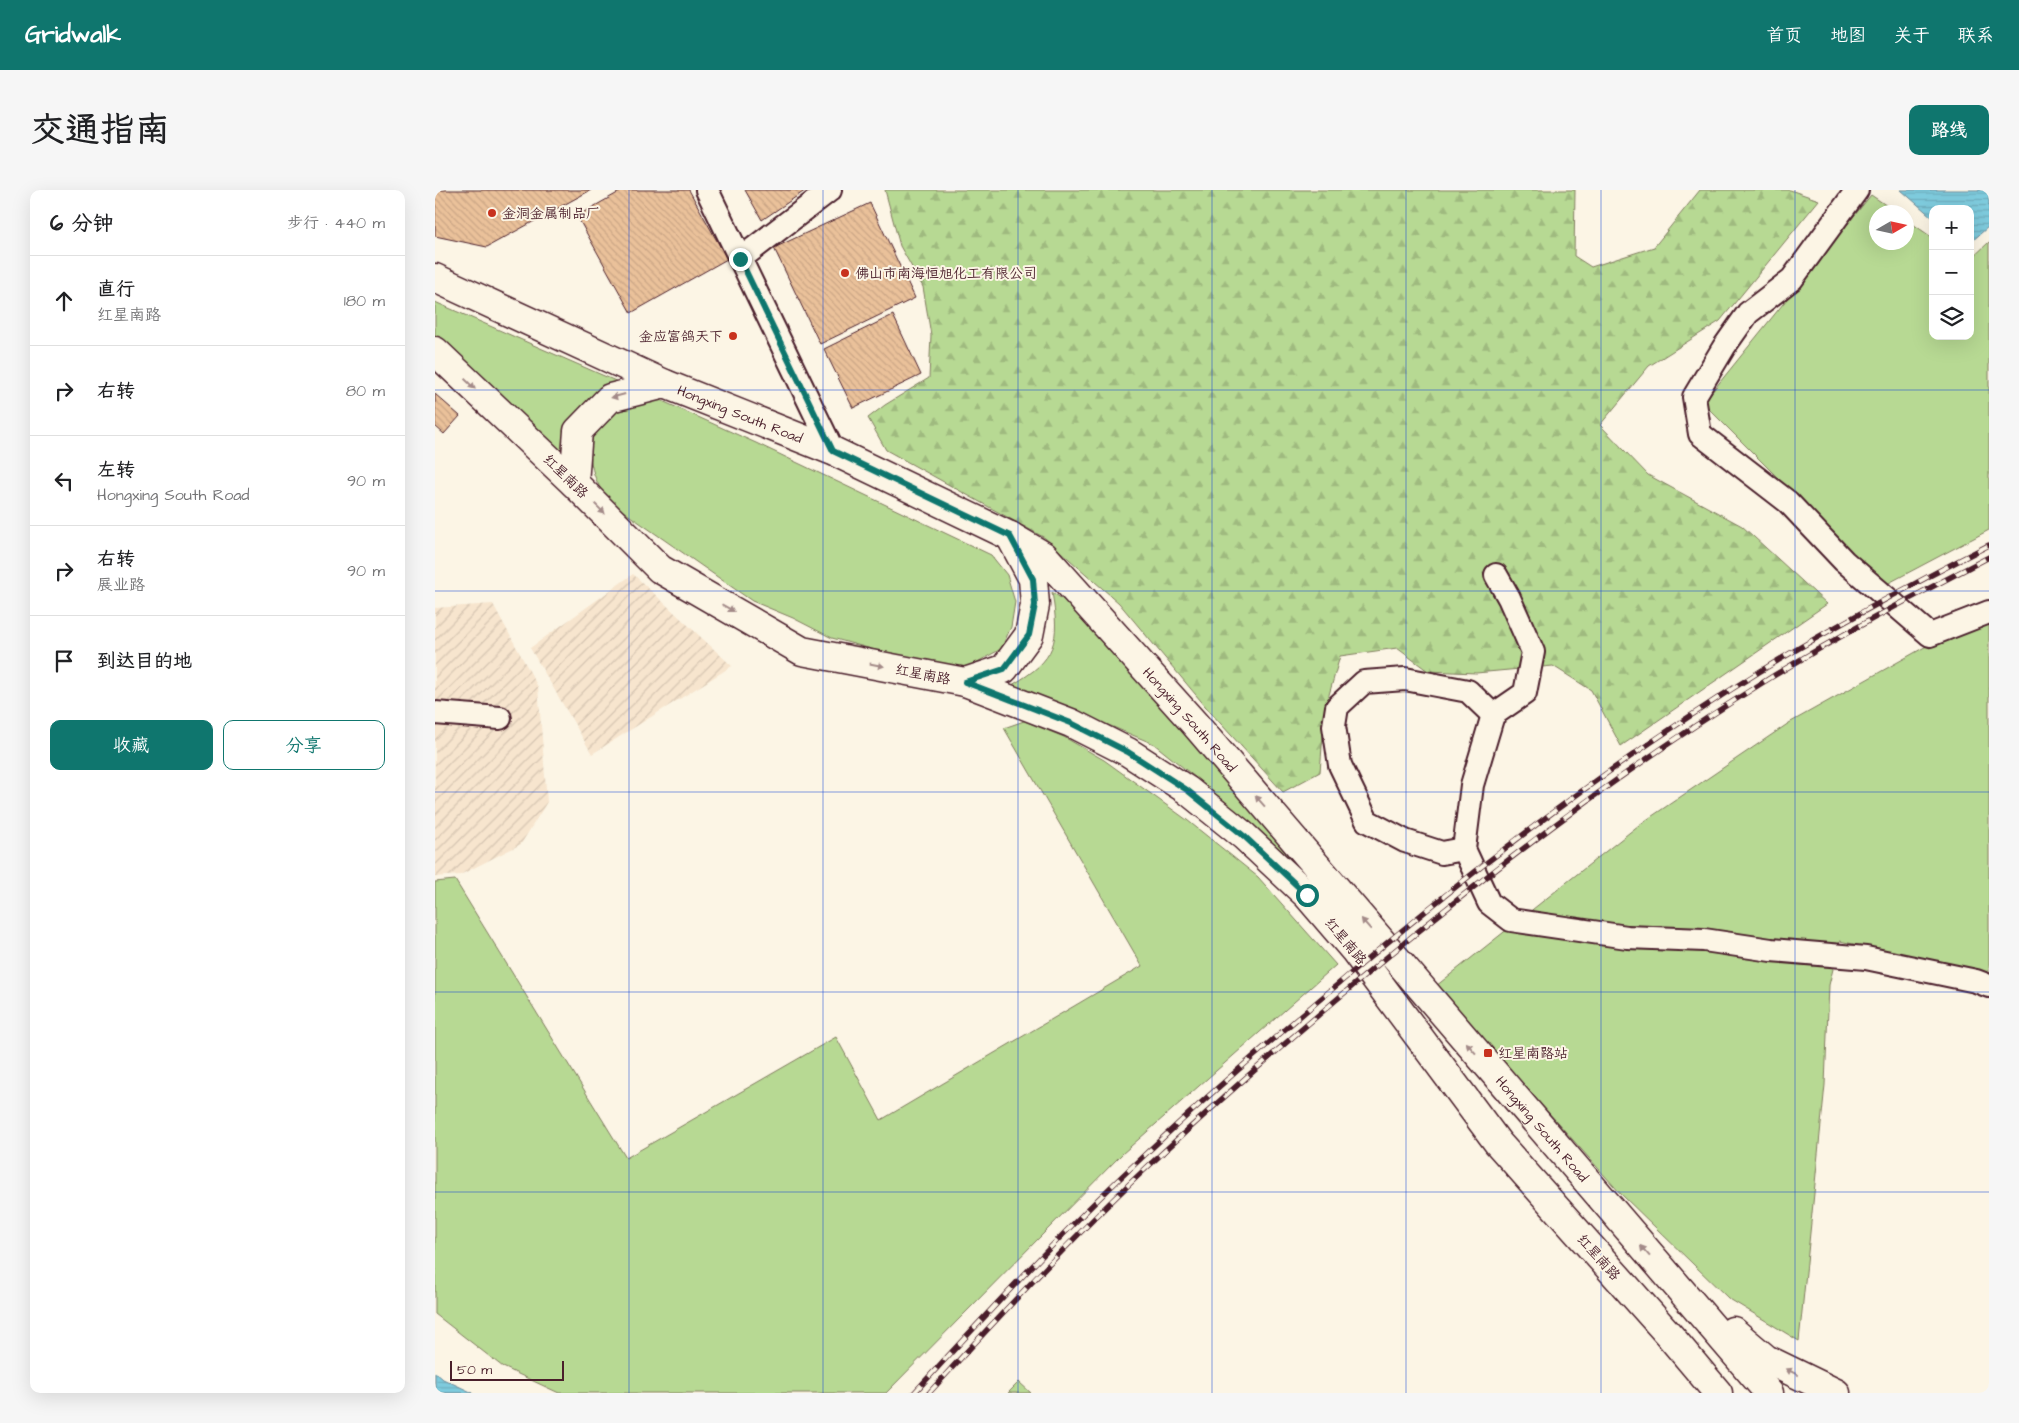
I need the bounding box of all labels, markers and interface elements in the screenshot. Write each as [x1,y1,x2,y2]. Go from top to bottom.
text: Gridwalk [25,18,121,52]
text: 首页 [1766,23,1802,48]
text: 地图 [1830,23,1866,48]
text: 关于 [1894,23,1930,48]
text: 联系 [1958,23,1994,48]
button: 路线 [1909,105,1989,155]
text: 交通指南 [30,106,170,155]
place label: 金洞金属制品厂 [502,204,600,224]
north arrow [1869,205,1914,250]
map controls [1929,205,1974,340]
button: + [1929,205,1974,250]
marker: 金洞金属制品厂 [486,207,498,219]
text: 6 分钟 [50,209,114,238]
text: 步行 · 440 m [287,212,385,234]
route end [729,248,752,271]
button: − [1929,250,1974,295]
place label: 佛山市南海恒旭化工有限公司 [855,264,1037,284]
marker: 佛山市南海恒旭化工有限公司 [839,267,851,279]
text: 直行 [97,276,135,303]
icon: ahead [50,287,78,315]
text: 180 m [344,290,385,312]
button: layers [1929,295,1974,340]
text: 红星南路 [97,304,161,326]
place label: 金应富鸽天下 [639,327,723,347]
marker: 金应富鸽天下 [727,330,739,342]
icon: right [50,377,78,405]
text: 右转 [97,378,135,405]
one-way arrow [464,378,476,390]
text: 80 m [346,380,385,402]
street label: Hongxing South Road [674,381,805,449]
one-way arrow [611,392,626,400]
street label: 红星南路 [538,450,592,503]
text: 左转 [97,457,135,484]
icon: left [50,467,78,495]
text: 90 m [347,470,385,492]
text: Hongxing South Road [97,484,250,506]
one-way arrow [594,503,606,515]
text: 右转 [97,546,135,573]
icon: right [50,557,78,585]
text: 90 m [347,560,385,582]
text: 展业路 [97,574,145,596]
one-way arrow [721,603,734,612]
icon: arrive [50,647,78,675]
text: 到达目的地 [97,648,192,675]
street label: 红星南路 [893,660,952,690]
one-way arrow [870,662,886,670]
street label: Hongxing South Road [1138,663,1241,777]
button: 收藏 [50,720,213,770]
button: 分享 [223,720,385,770]
one-way arrow [1254,795,1266,807]
route start [1296,884,1319,907]
street label: 红星南路 [1320,914,1371,970]
one-way arrow [1360,918,1371,931]
one-way arrow [1466,1041,1477,1054]
place label: 红星南路站 [1498,1044,1568,1064]
marker: 红星南路站 [1482,1047,1494,1059]
street label: Hongxing South Road [1490,1072,1592,1187]
street label: 红星南路 [1572,1230,1624,1285]
one-way arrow [1640,1244,1651,1257]
scale bar [450,1358,564,1381]
text: 50 m [457,1360,492,1380]
one-way arrow [1785,1368,1799,1376]

